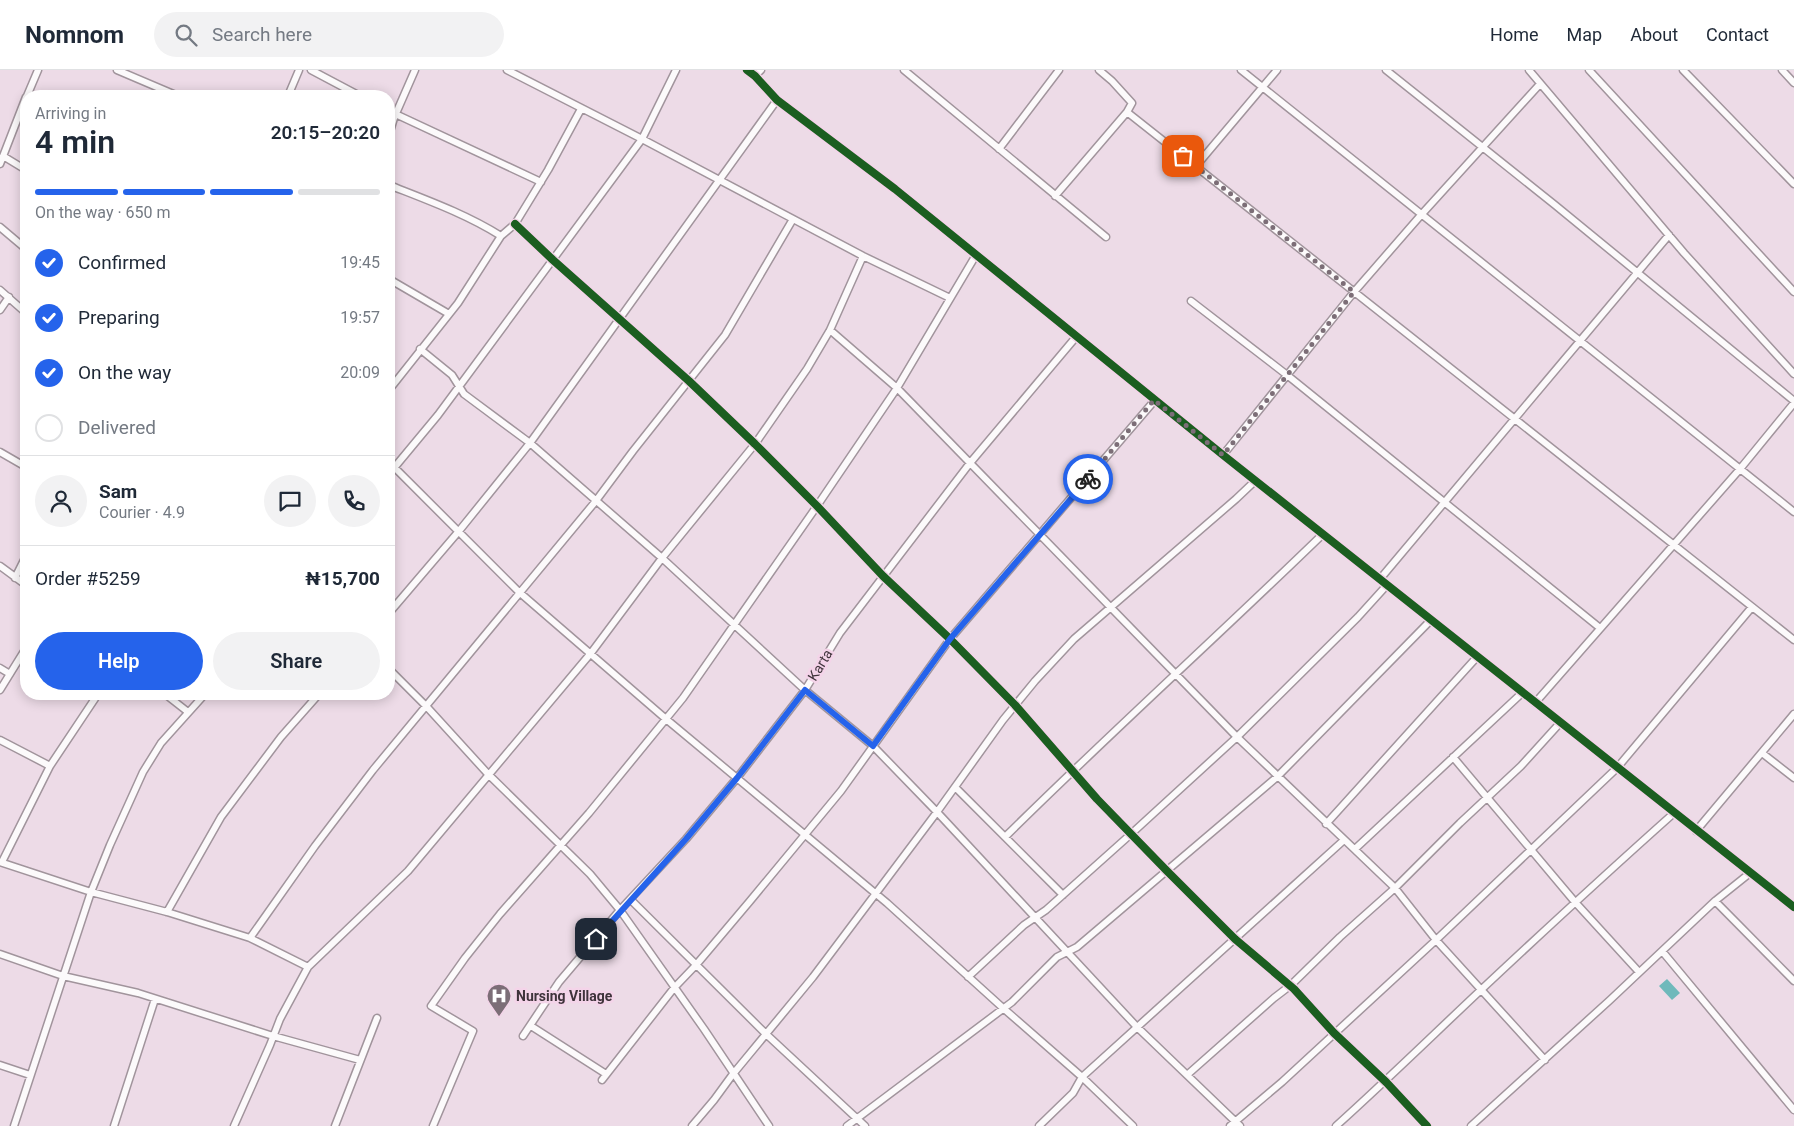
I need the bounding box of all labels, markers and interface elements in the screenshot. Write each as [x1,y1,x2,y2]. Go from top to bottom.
search box [154,12,504,57]
text: Nomnom [25,21,124,49]
icon: search [172,21,200,49]
text: Search here [212,23,312,46]
text: Home [1490,24,1539,45]
text: Map [1567,24,1602,45]
text: About [1630,24,1678,45]
text: Contact [1706,24,1769,45]
text: Arriving in [35,104,106,123]
text: 20:15–20:20 [271,121,380,144]
text: 4 min [35,123,115,161]
pin [1162,135,1204,177]
icon: bag [1169,142,1197,170]
text: On the way · 650 m [35,203,171,222]
icon: check [35,249,63,277]
text: Confirmed [78,251,166,274]
text: 19:45 [340,253,380,272]
icon: check [35,304,63,332]
text: Preparing [78,306,160,329]
text: 19:57 [340,308,380,327]
icon: check [35,359,63,387]
text: On the way [78,361,171,384]
text: 20:09 [340,363,380,382]
text: Delivered [78,416,156,439]
courier [1063,454,1113,504]
icon: bike [1074,465,1102,493]
button: person [35,475,87,527]
button: chat [264,475,316,527]
button: phone [328,475,380,527]
text: Sam [99,480,137,503]
text: Courier · 4.9 [99,503,185,522]
text: Order #5259 [35,567,141,590]
text: ₦15,700 [305,567,380,590]
button: Help [35,632,203,690]
button: Share [213,632,380,690]
street label: Karta [804,646,836,684]
pin [575,918,617,960]
icon: home [582,925,610,953]
hospital icon: Nursing Village [486,983,512,1017]
place label: Nursing Village [516,988,613,1004]

